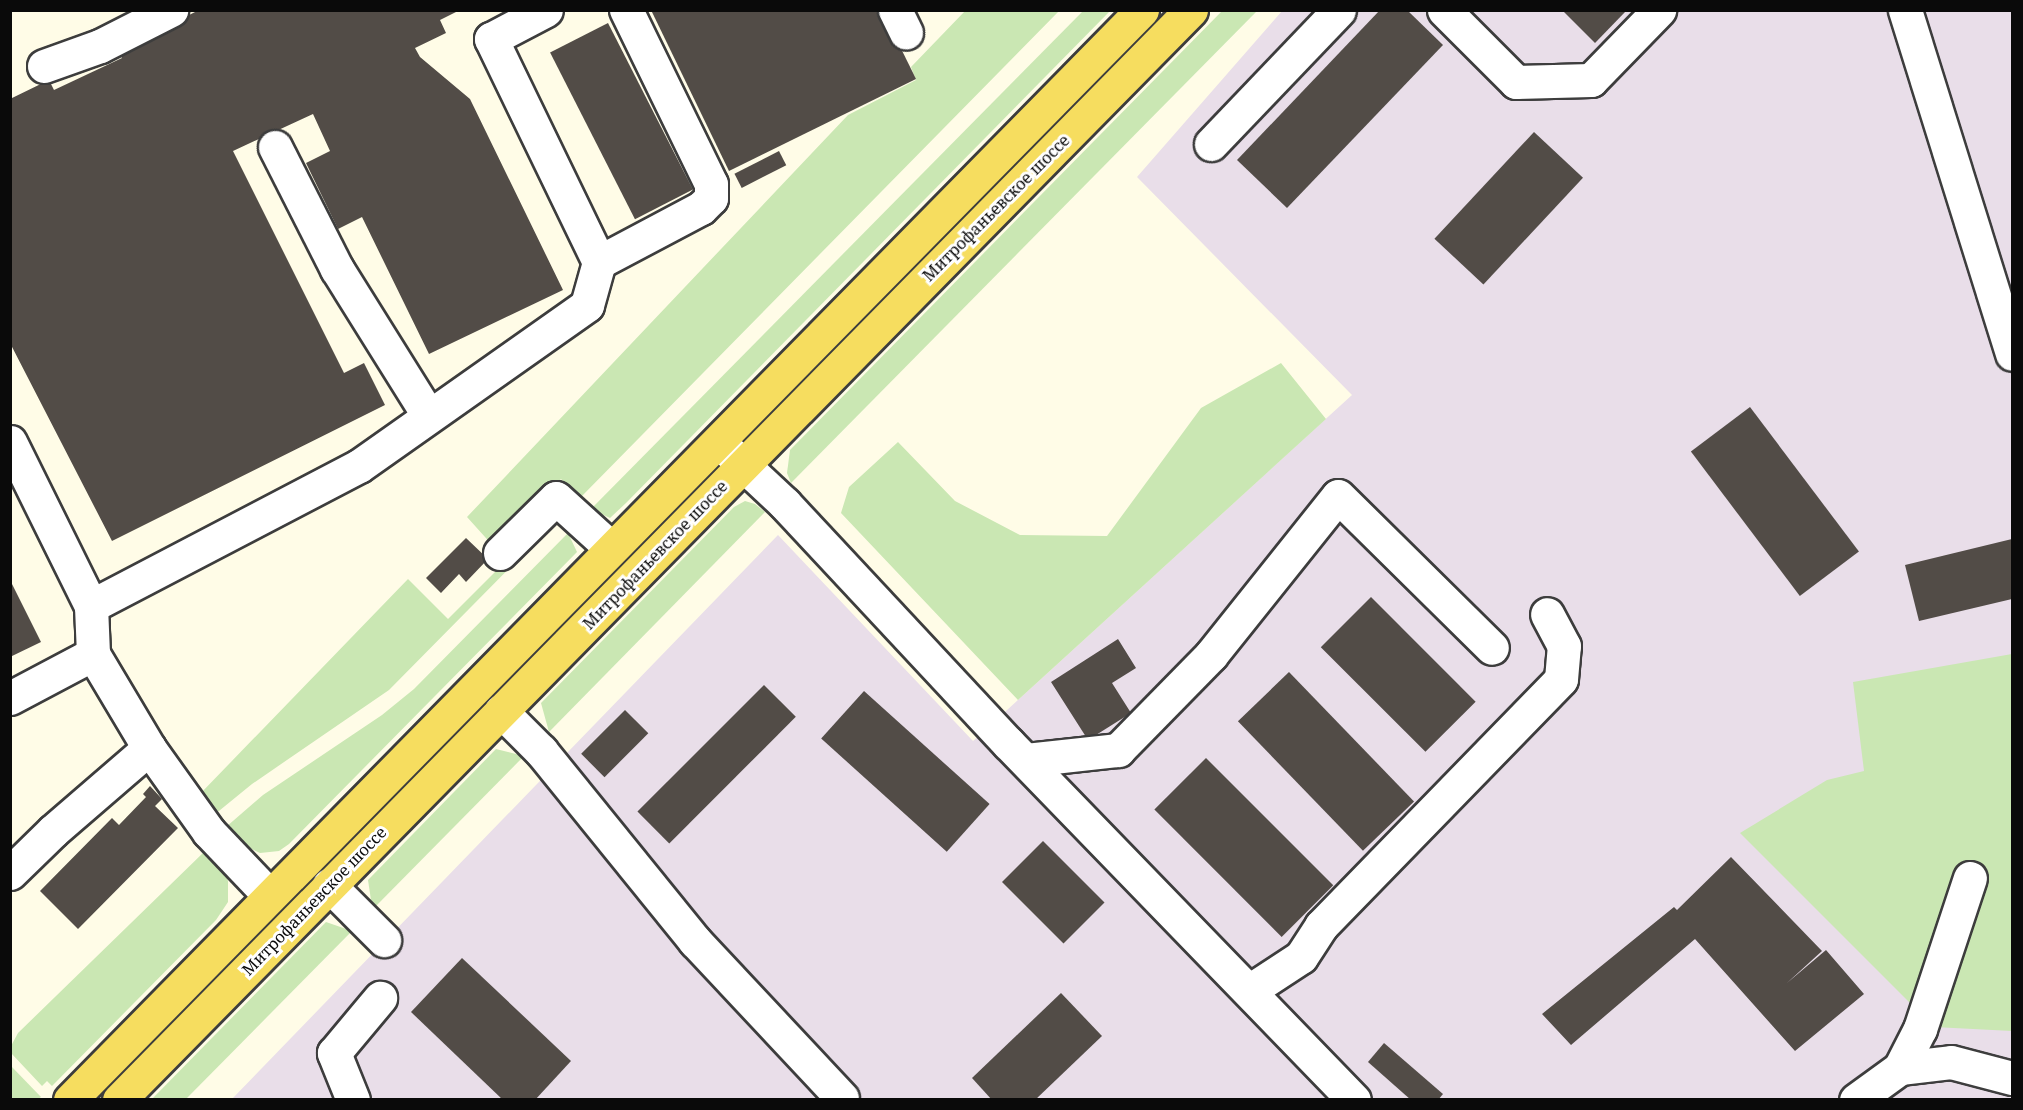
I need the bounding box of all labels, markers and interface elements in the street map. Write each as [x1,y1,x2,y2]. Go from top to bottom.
street label: Митрофаньевское шоссе [919,131,1073,285]
street label: Митрофаньевское шоссе [579,477,731,633]
street label: Митрофаньевское шоссе [238,823,390,979]

